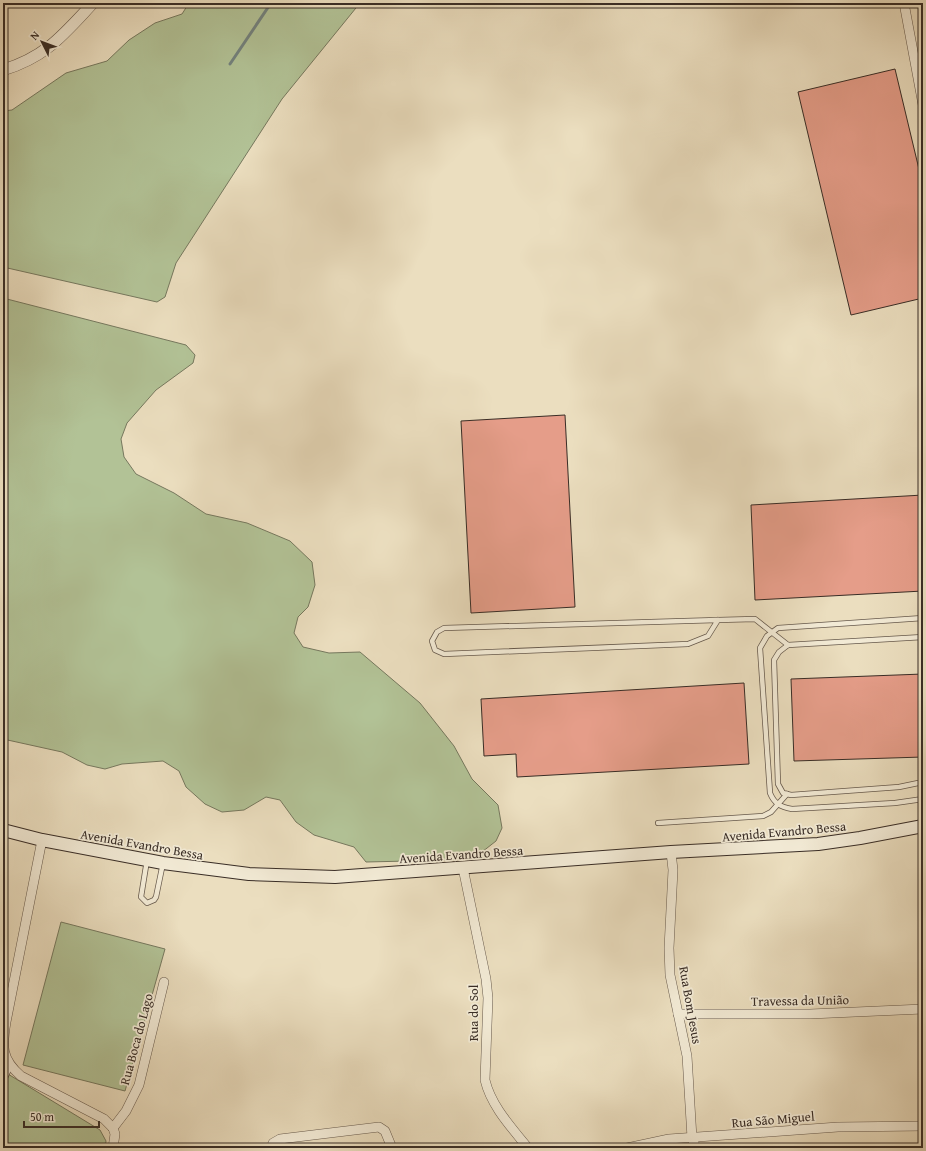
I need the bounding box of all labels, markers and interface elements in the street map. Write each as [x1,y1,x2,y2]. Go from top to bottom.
north arrow [22,22,62,62]
text: N [26,27,43,43]
street label: Avenida Evandro Bessa [721,817,848,846]
street label: Avenida Evandro Bessa [79,824,206,865]
street label: Avenida Evandro Bessa [398,841,524,868]
street label: Rua Bom Jesus [674,965,707,1045]
street label: Rua do Sol [464,984,483,1041]
street label: Travessa da União [751,990,850,1011]
street label: Rua Boca do Lago [115,991,158,1087]
scale bar [24,1103,99,1129]
street label: Rua São Miguel [731,1106,816,1133]
text: 50 m [30,1108,54,1125]

